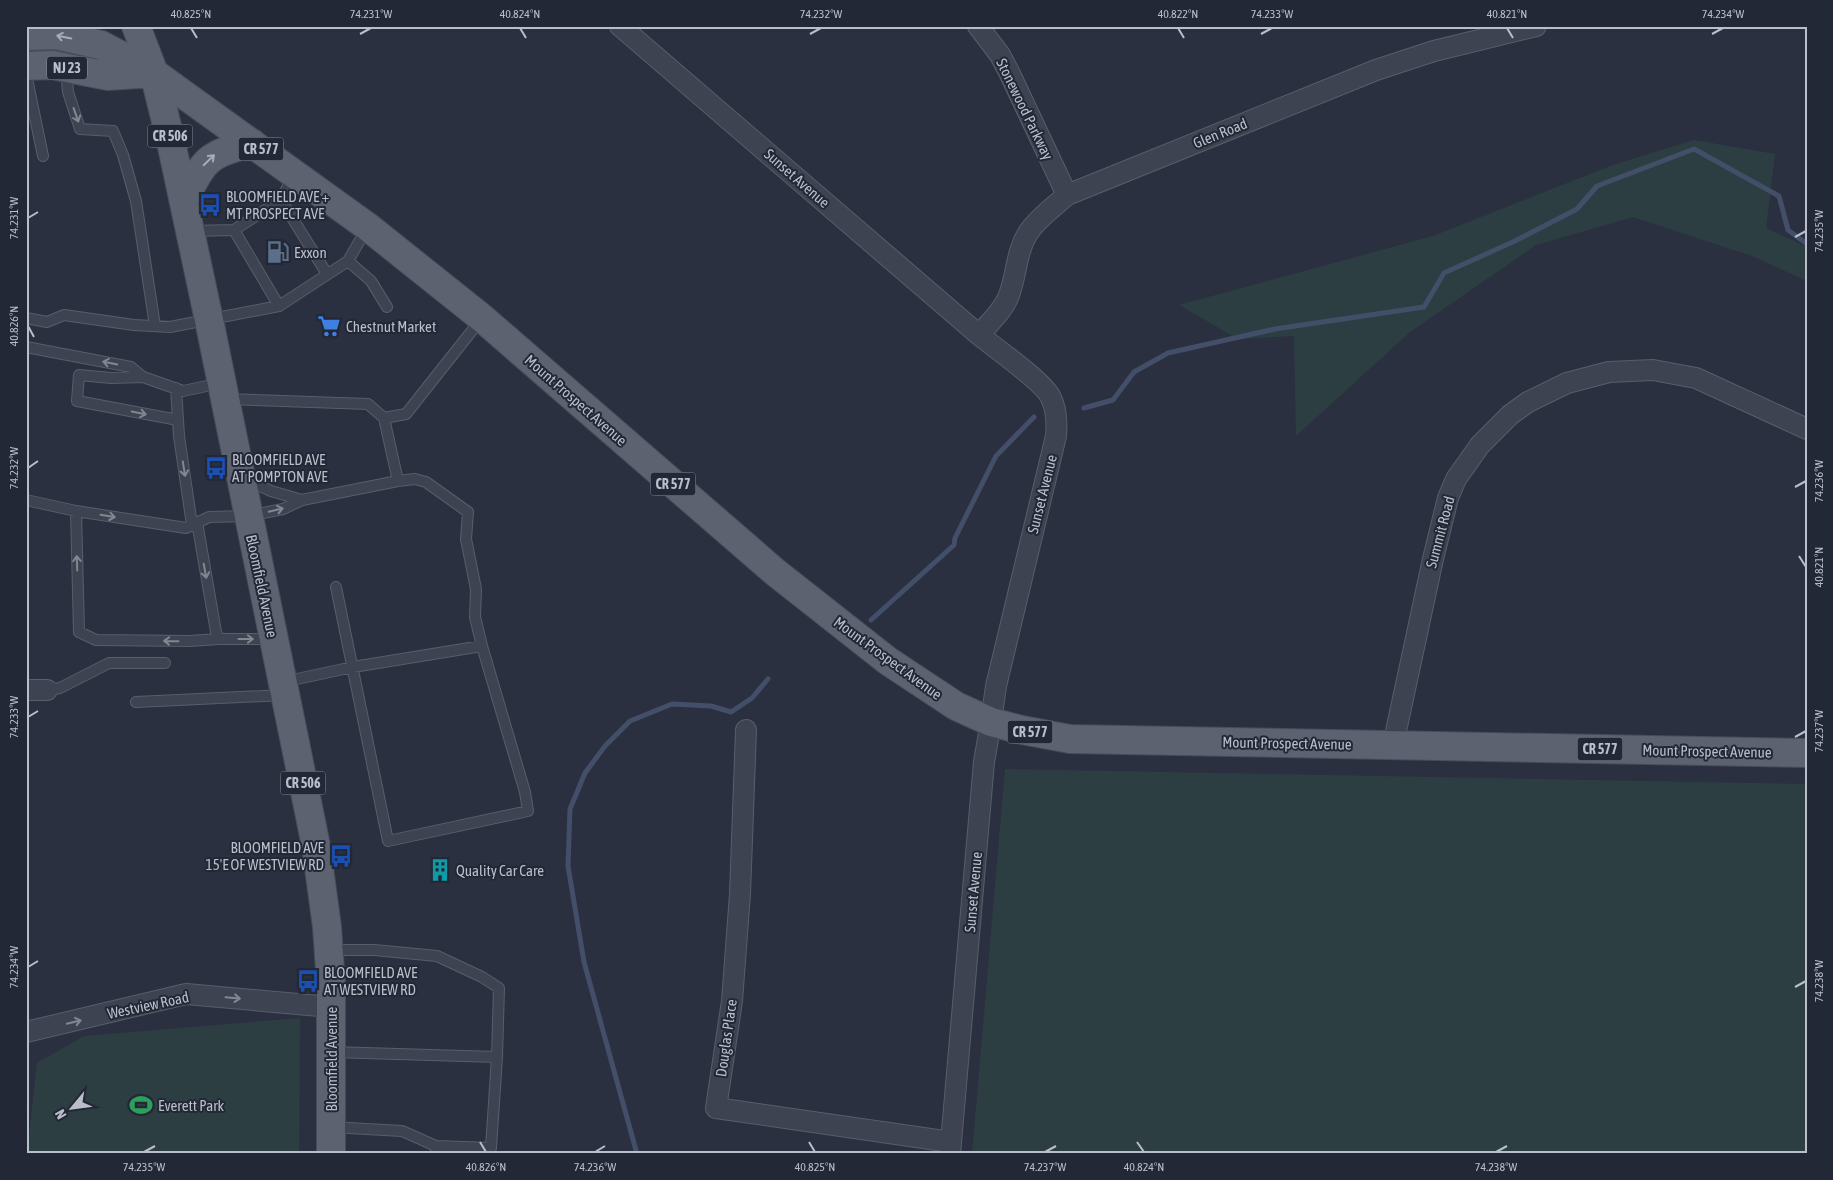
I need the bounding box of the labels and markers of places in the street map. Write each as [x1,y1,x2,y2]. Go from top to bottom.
place label: BLOOMFIELD AVE + MT PROSPECT AVE [226,188,330,222]
bus stop icon: BLOOMFIELD AVE + MT PROSPECT AVE [197,192,223,218]
fuel station icon: Exxon [265,239,291,265]
place label: Exxon [294,244,327,261]
supermarket icon: Chestnut Market [316,313,342,339]
place label: Chestnut Market [346,318,436,335]
place label: BLOOMFIELD AVE AT POMPTON AVE [232,451,328,485]
bus stop icon: BLOOMFIELD AVE AT POMPTON AVE [203,455,229,481]
place label: BLOOMFIELD AVE 15'E OF WESTVIEW RD [206,839,325,873]
bus stop icon: BLOOMFIELD AVE 15'E OF WESTVIEW RD [328,843,354,869]
building icon: Quality Car Care [427,857,453,883]
place label: Quality Car Care [456,862,544,879]
place label: BLOOMFIELD AVE AT WESTVIEW RD [324,964,418,998]
bus stop icon: BLOOMFIELD AVE AT WESTVIEW RD [295,968,321,994]
sports icon: Everett Park [128,1092,154,1118]
place label: Everett Park [158,1097,225,1114]

